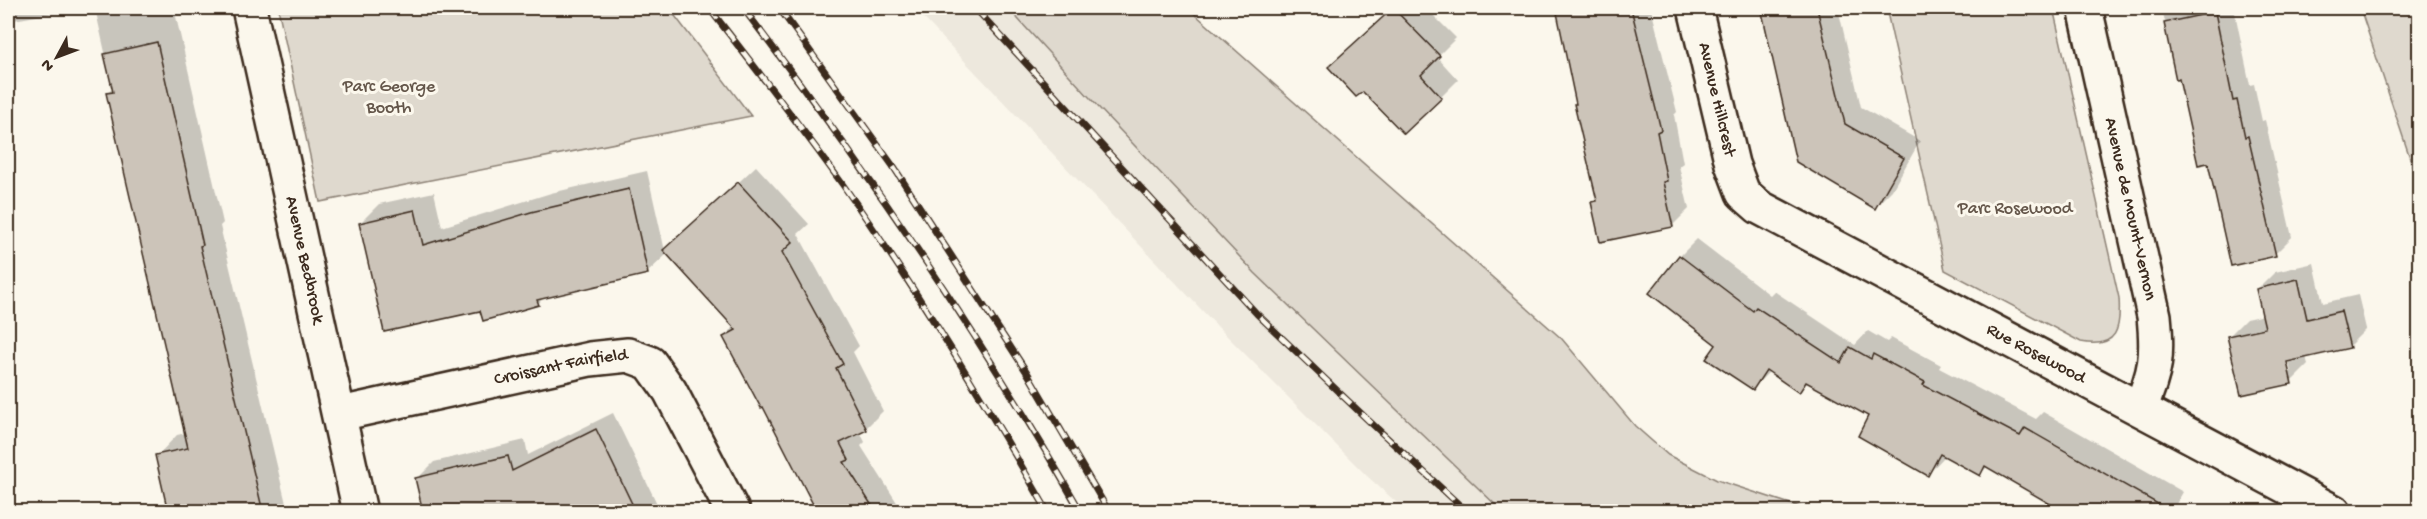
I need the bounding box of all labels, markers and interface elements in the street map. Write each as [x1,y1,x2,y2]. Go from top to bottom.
north arrow [27,27,87,87]
street label: Avenue Hillcrest [1693,40,1741,160]
text: N [37,54,59,75]
park label: Parc George Booth [342,77,436,119]
street label: Avenue de Mount-Vernon [2099,116,2161,303]
street label: Avenue Bedbrook [280,194,329,328]
park label: Parc Rosewood [1957,199,2074,220]
street label: Rue Rosewood [1983,319,2090,389]
street label: Croissant Fairfield [492,344,630,390]

